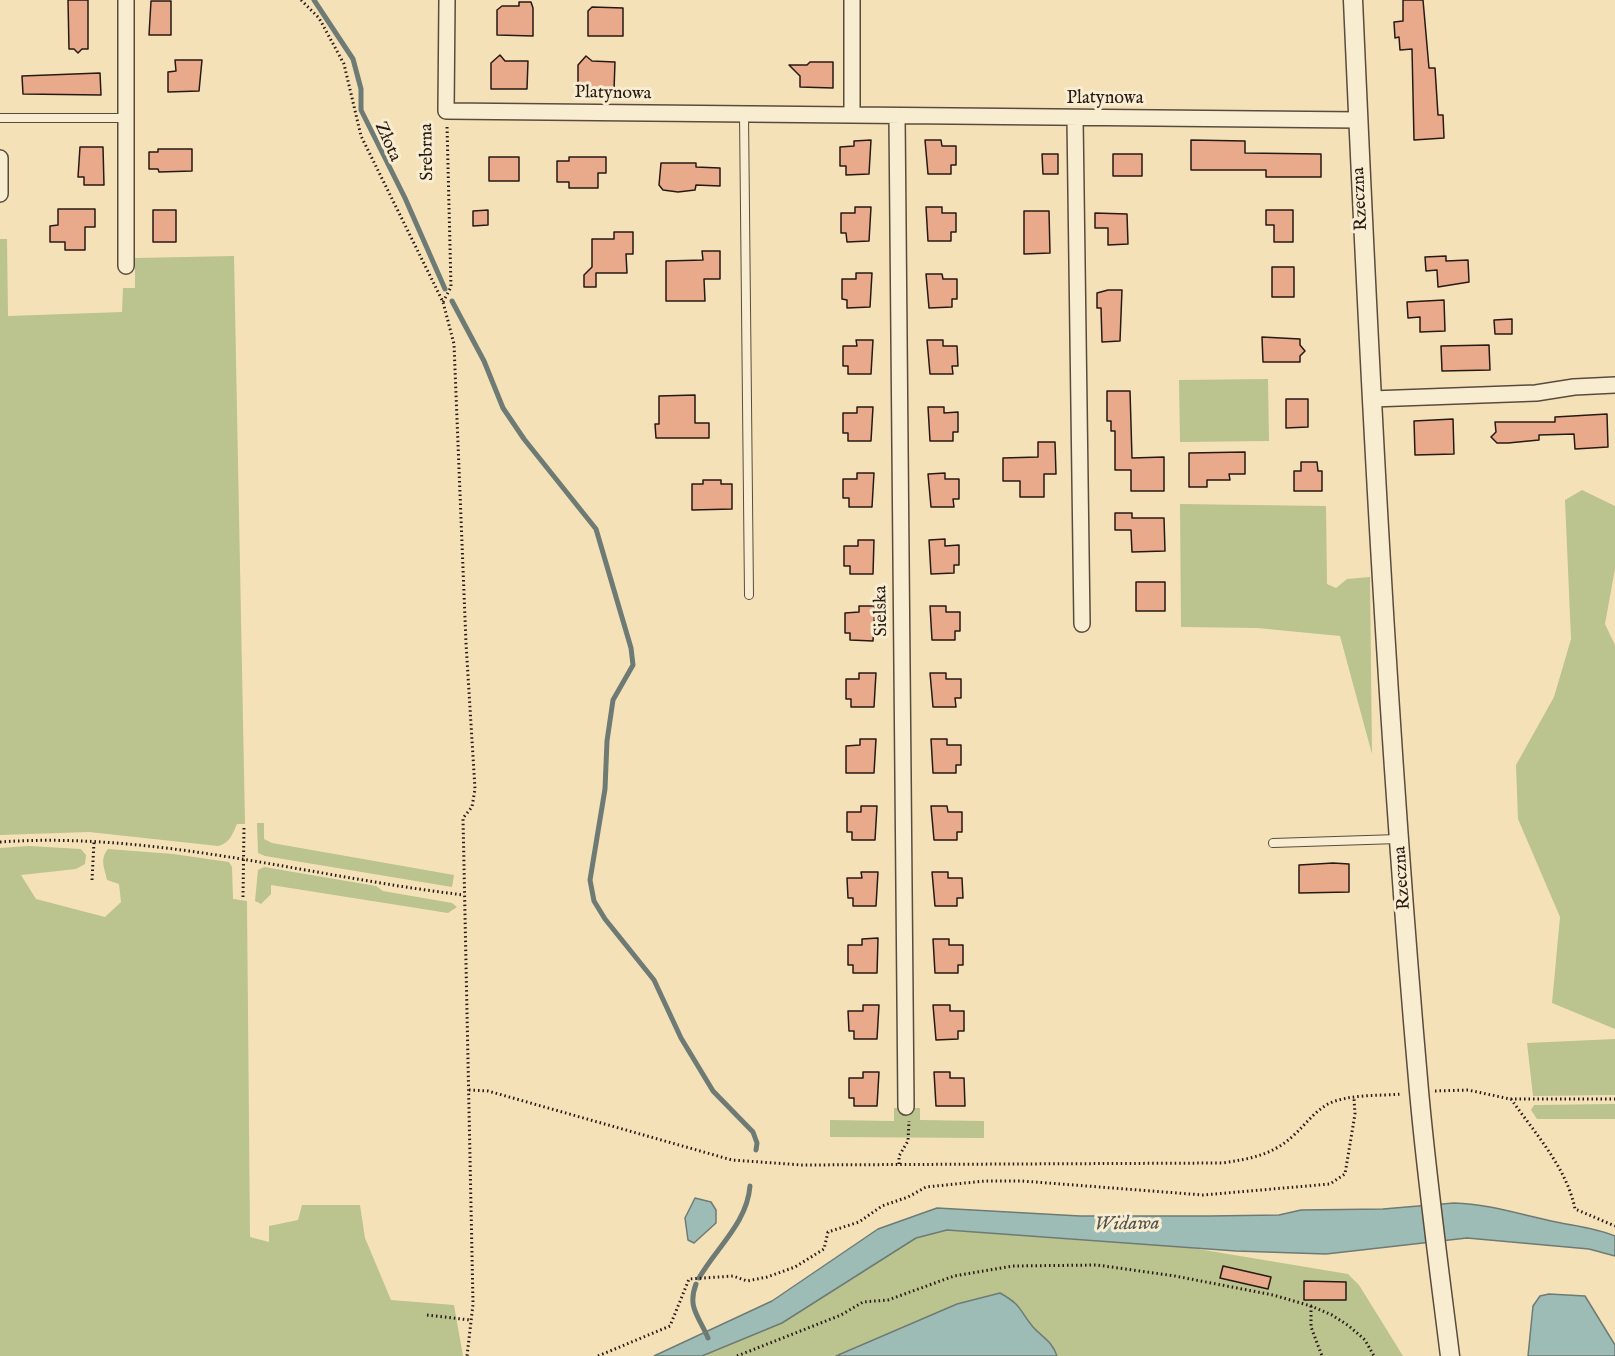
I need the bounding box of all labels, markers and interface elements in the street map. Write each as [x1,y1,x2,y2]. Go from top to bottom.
street label: Platynowa [574,83,652,105]
street label: Platynowa [1067,88,1143,110]
street label: Złota [369,119,405,165]
street label: Srebrna [417,123,439,181]
street label: Rzeczna [1349,167,1373,231]
street label: Sielska [871,585,893,637]
street label: Rzeczna [1390,846,1416,910]
water label: Widawa [1094,1212,1160,1238]

